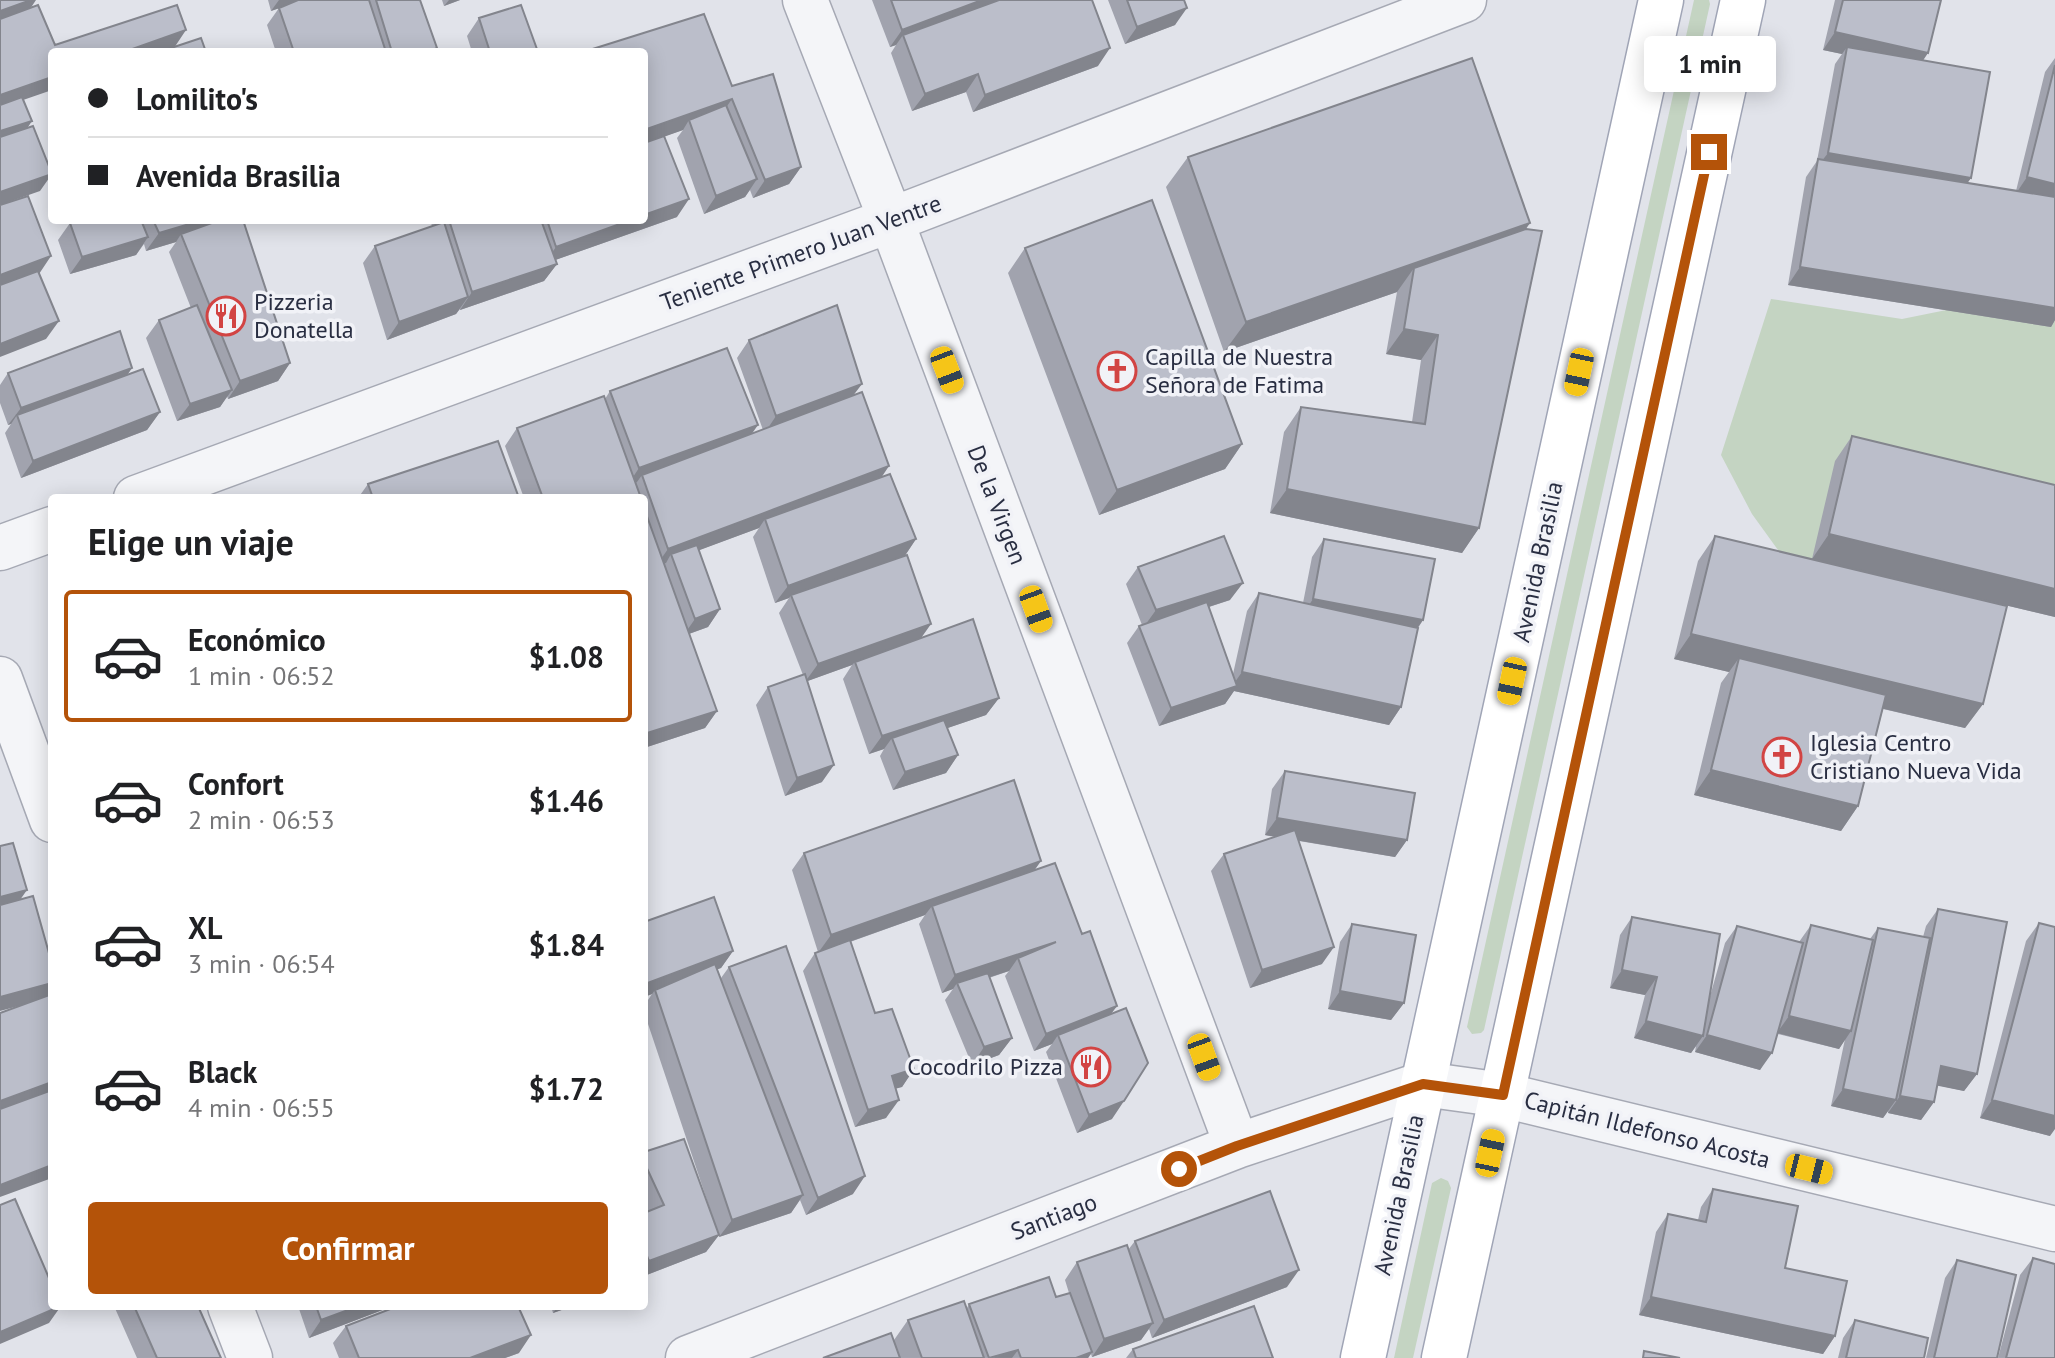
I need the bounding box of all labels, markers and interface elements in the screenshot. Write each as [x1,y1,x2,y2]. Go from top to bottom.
callout: 1 min [1643,36,1775,92]
text: 1 min [1678,47,1742,80]
text: Lomilito's [136,79,258,118]
route end [1691,134,1727,170]
text: Avenida Brasilia [136,156,341,195]
street label: Teniente Primero Juan Ventre [656,187,946,318]
place label: Pizzeria Donatella [254,286,354,345]
restaurant icon: Pizzeria Donatella [205,295,247,337]
place label: Capilla de Nuestra Señora de Fatima [1145,341,1333,400]
car [927,343,967,397]
car [1562,346,1596,398]
church icon: Capilla de Nuestra Señora de Fatima [1096,350,1138,392]
street label: De la Virgen [961,441,1034,569]
street label: Avenida Brasilia [1505,479,1570,645]
text: Elige un viaje [88,518,294,565]
car [1017,582,1055,636]
icon: car [92,620,164,692]
text: Económico [188,620,326,659]
text: $1.08 [529,637,604,676]
car [1495,655,1529,707]
text: 1 min · 06:52 [188,659,335,692]
place label: Iglesia Centro Cristiano Nueva Vida [1810,727,2022,786]
church icon: Iglesia Centro Cristiano Nueva Vida [1761,736,1803,778]
icon: car [92,764,164,836]
text: Confort [188,764,284,803]
text: $1.46 [529,781,604,820]
text: 2 min · 06:53 [188,803,335,836]
icon: car [92,908,164,980]
text: XL [188,908,222,947]
text: $1.84 [529,925,604,964]
text: 3 min · 06:54 [188,947,335,980]
car [1185,1030,1223,1084]
restaurant icon: Cocodrilo Pizza [1070,1046,1112,1088]
place label: Cocodrilo Pizza [907,1051,1063,1082]
icon: car [92,1052,164,1124]
text: Black [188,1052,257,1091]
text: $1.72 [529,1069,604,1108]
street label: Capitán Ildefonso Acosta [1521,1084,1773,1175]
text: 4 min · 06:55 [188,1091,335,1124]
street label: Avenida Brasilia [1366,1112,1431,1278]
car [1473,1127,1507,1179]
route start [1161,1151,1197,1187]
car [1783,1152,1835,1186]
street label: Santiago [1006,1186,1101,1247]
button: Confirmar [88,1202,608,1294]

